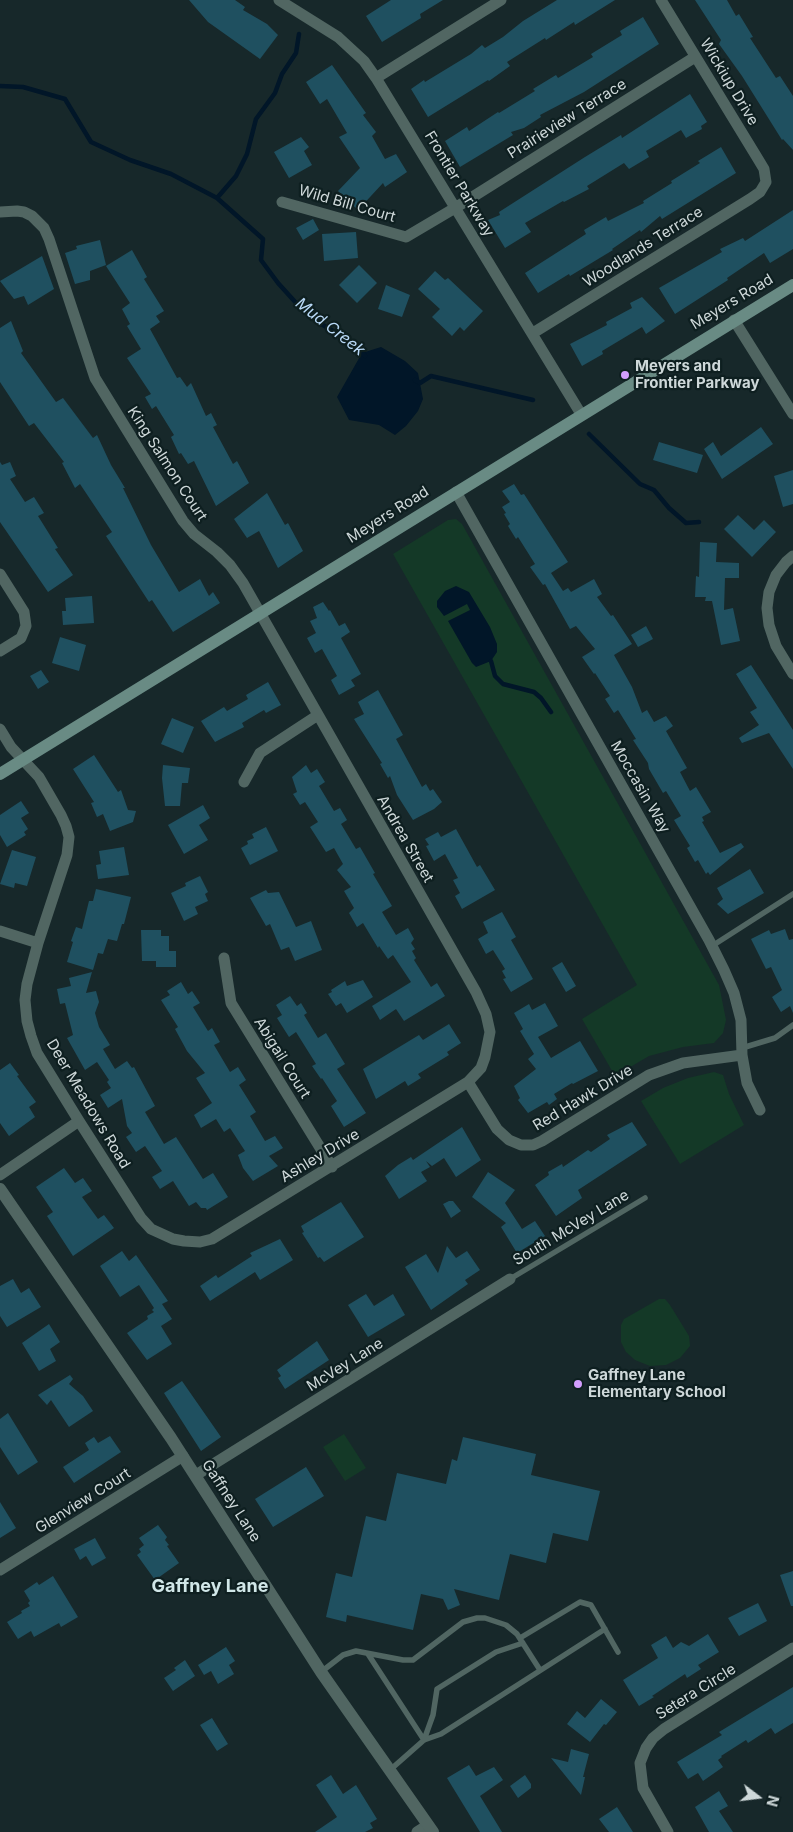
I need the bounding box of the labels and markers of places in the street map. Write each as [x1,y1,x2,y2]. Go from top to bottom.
place label: Meyers and Frontier Parkway [635,357,759,392]
marker: Meyers and Frontier Parkway [619,369,631,381]
place label: Gaffney Lane Elementary School [588,1366,726,1401]
marker: Gaffney Lane Elementary School [572,1378,584,1390]

